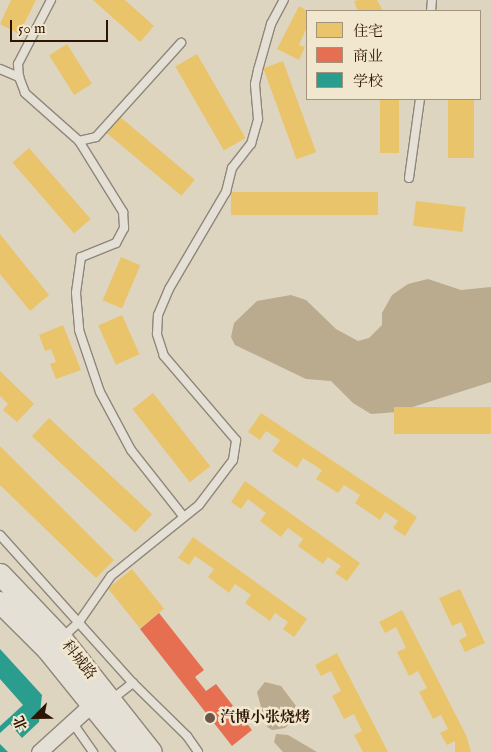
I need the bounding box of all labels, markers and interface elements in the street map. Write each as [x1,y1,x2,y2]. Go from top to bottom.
scale bar [12,10,110,42]
legend [306,10,481,100]
text: 50 m [18,19,46,38]
text: 住宅 [353,22,383,41]
text: 商业 [353,47,383,66]
text: 学校 [353,72,383,91]
street label: 科城路 [58,637,100,683]
north arrow [10,692,60,742]
place label: 汽博小张烧烤 [220,709,310,727]
marker: 汽博小张烧烤 [204,712,216,724]
text: 北 [10,713,32,733]

